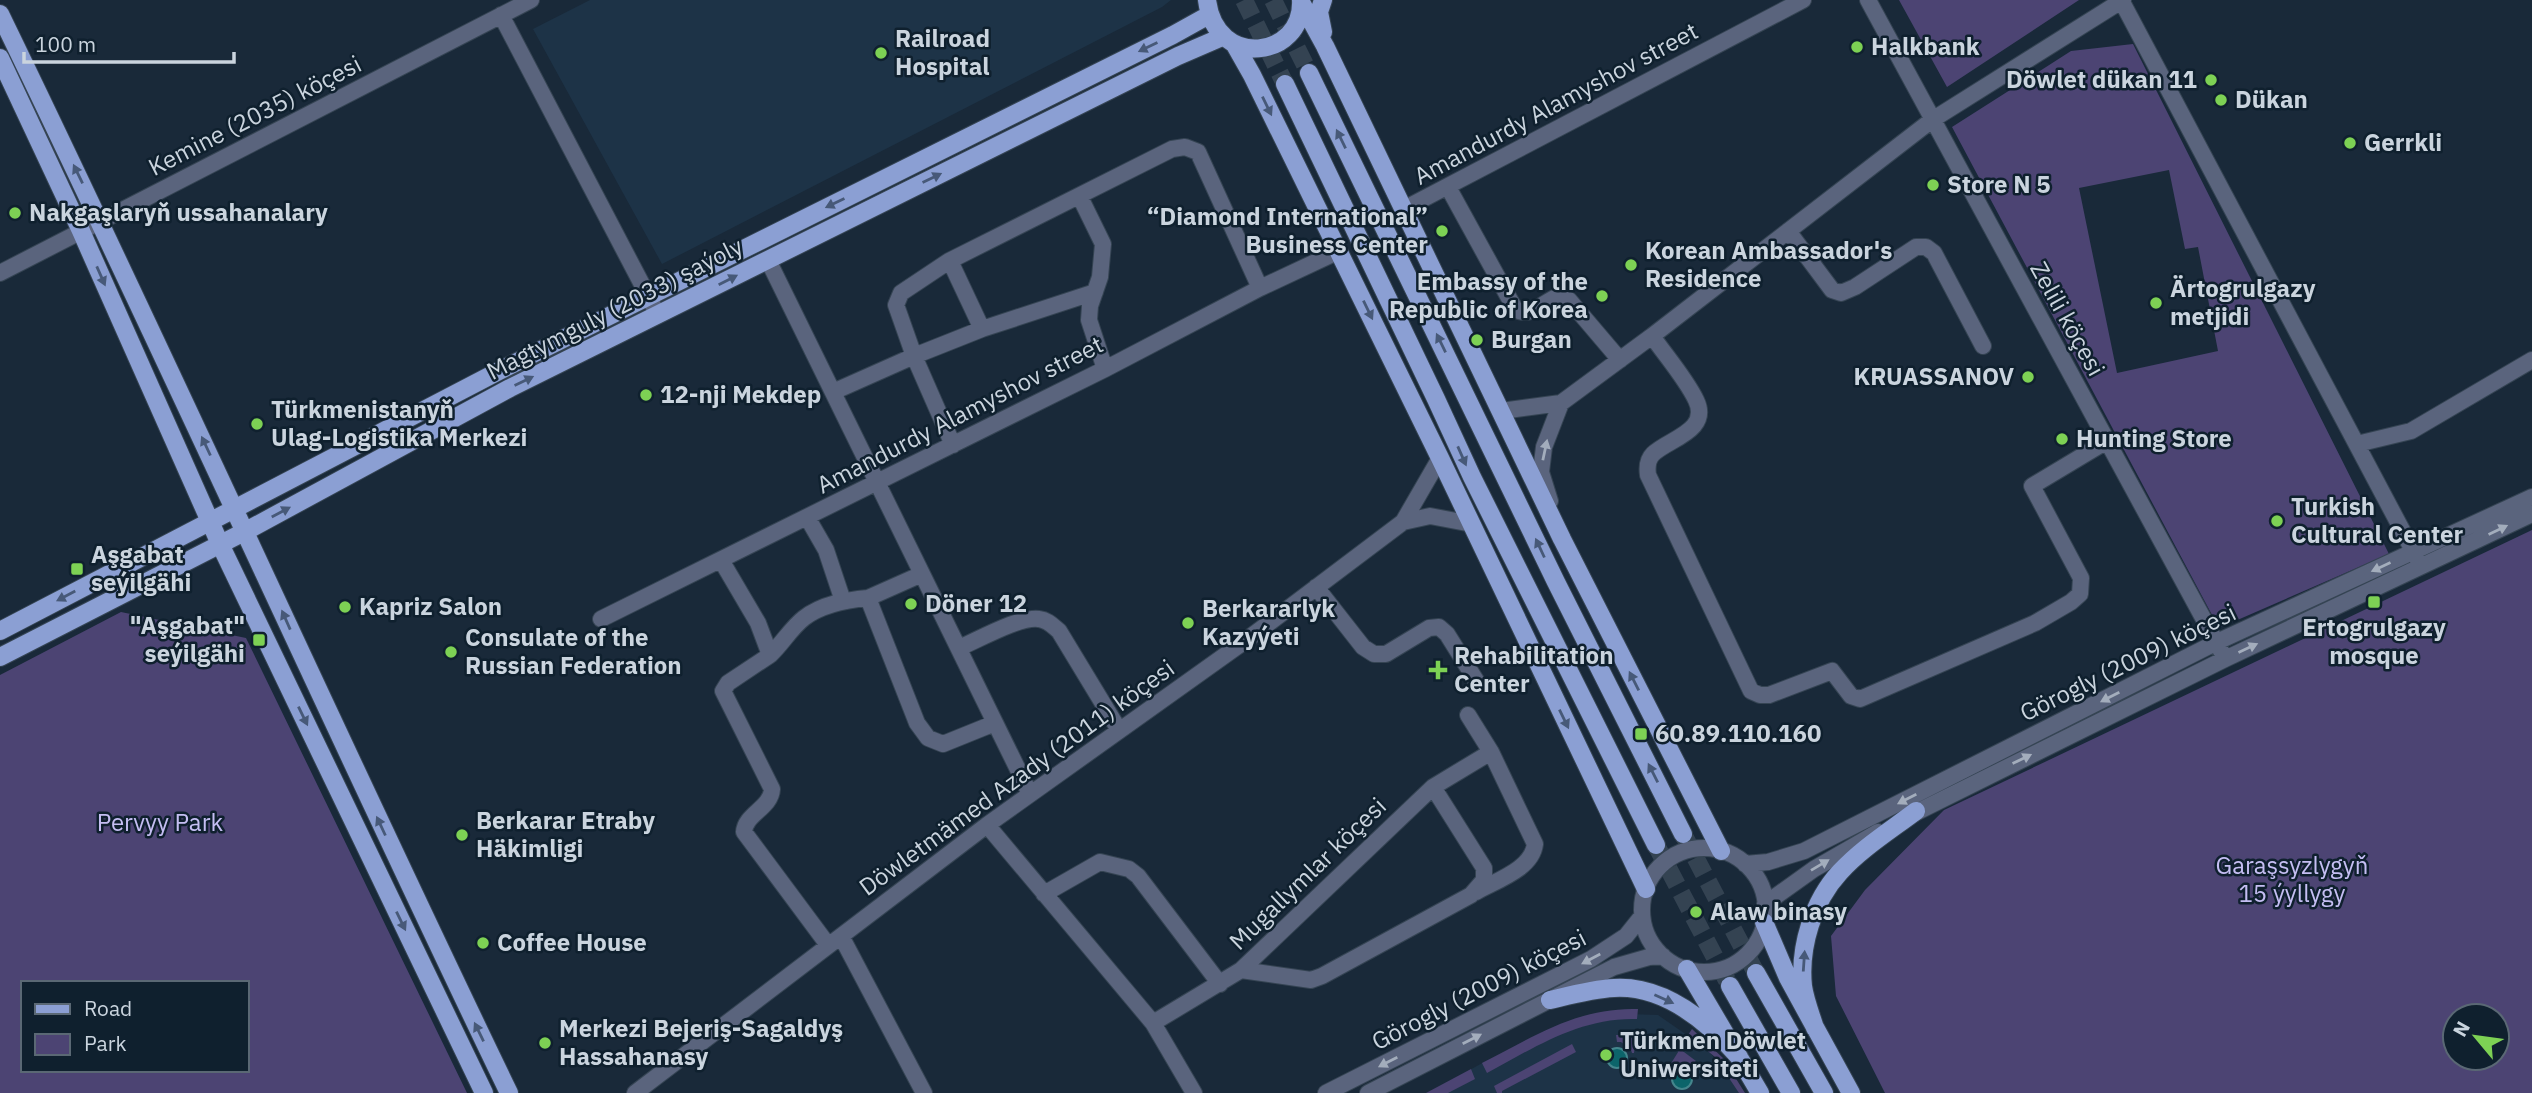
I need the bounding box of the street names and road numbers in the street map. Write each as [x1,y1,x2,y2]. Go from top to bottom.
street label: Amandurdy Alamyshov street [1408,14,1703,192]
street label: Kemine (2035) köçesi [143,47,367,183]
street label: Magtymguly (2033) şaýoly [481,229,748,387]
street label: Zelili köçesi [2023,256,2112,381]
street label: Amandurdy Alamyshov street [811,328,1108,500]
street label: Görogly (2009) köçesi [2014,596,2241,728]
street label: Döwletmämed Azady (2011) köçesi [852,652,1181,903]
street label: Mugallymlar köçesi [1222,790,1393,956]
street label: Görogly (2009) köçesi [1366,921,1591,1057]

